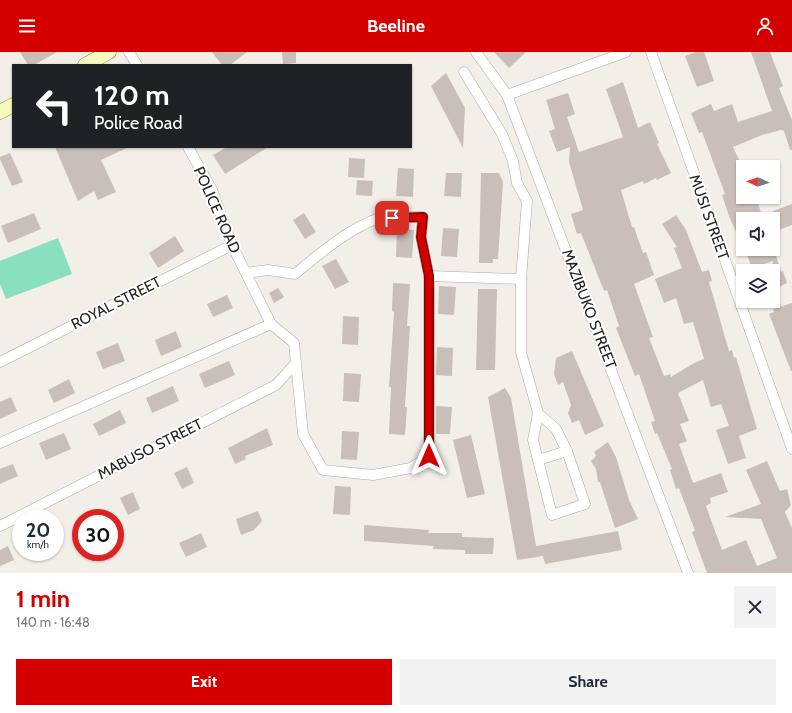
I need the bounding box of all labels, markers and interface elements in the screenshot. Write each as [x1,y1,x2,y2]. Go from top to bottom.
icon: menu [16,15,38,37]
text: Beeline [367,15,425,37]
icon: person [754,15,776,37]
text: 120 m [94,78,170,112]
icon: left [28,80,80,132]
text: Police Road [94,112,182,134]
north arrow [736,160,780,204]
map controls [736,160,780,308]
street label: POLICE ROAD [190,164,244,256]
street label: MUSI STREET [685,172,733,262]
pin [375,201,409,235]
icon: arrive [381,207,403,229]
button: sound [736,212,780,256]
street label: MAZIBUKO STREET [558,247,620,371]
button: layers [736,264,780,308]
street label: ROYAL STREET [68,273,164,333]
street label: MABUSO STREET [95,415,205,483]
position arrow [408,435,450,477]
speed limit sign: 30 [72,509,124,561]
text: 20 [26,518,50,542]
text: km/h [27,538,49,551]
text: 1 min [16,584,70,613]
button: close [734,586,776,628]
text: 140 m · 16:48 [16,614,90,630]
button: Exit [16,659,392,705]
button: Share [400,659,776,705]

